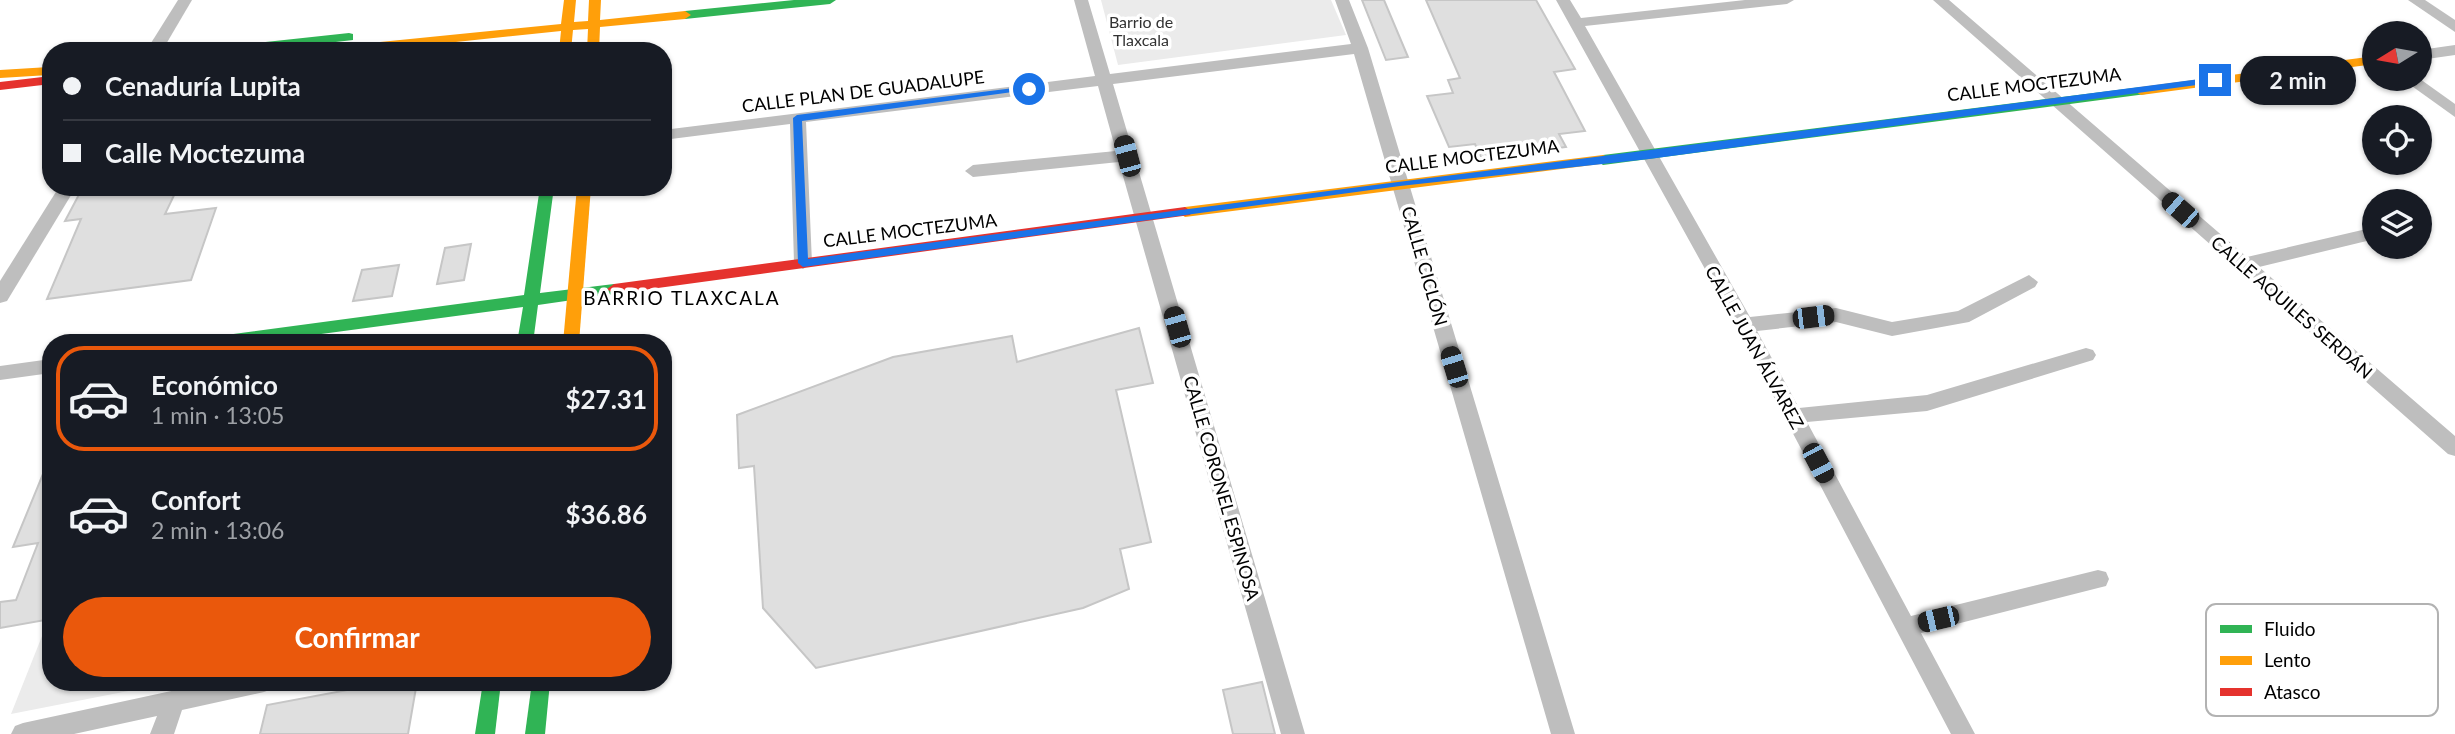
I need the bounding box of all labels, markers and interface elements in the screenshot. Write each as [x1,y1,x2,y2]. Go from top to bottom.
park label: Barrio de Tlaxcala [1109,12,1173,49]
north arrow [2362,21,2432,91]
map controls [2362,21,2432,259]
callout: 2 min [2240,56,2355,104]
street label: CALLE MOCTEZUMA [1946,62,2123,106]
route end [2199,64,2231,96]
street label: CALLE PLAN DE GUADALUPE [741,65,985,117]
text: 2 min [2269,66,2327,94]
text: Cenaduría Lupita [105,70,301,102]
route start [1013,73,1045,105]
button: locate [2362,105,2432,175]
car [1112,133,1143,179]
street label: CALLE MOCTEZUMA [1384,134,1561,178]
text: Calle Moctezuma [105,137,305,169]
car [2158,188,2203,232]
button: layers [2362,189,2432,259]
street label: CALLE CICLÓN [1397,204,1453,328]
street label: CALLE MOCTEZUMA [822,208,999,252]
street label: CALLE AQUILES SERDÁN [2207,231,2377,383]
street label: CALLE JUAN ÁLVAREZ [1701,261,1809,433]
district label: BARRIO TLAXCALA [583,286,781,309]
car [1162,304,1193,350]
car [1791,304,1836,330]
car [1438,344,1471,390]
icon: car [67,367,130,430]
text: Económico [151,369,278,401]
street label: CALLE CORONEL ESPINOSA [1179,373,1265,604]
text: $27.31 [565,383,647,415]
text: 1 min · 13:05 [151,401,284,429]
car [1799,440,1838,486]
icon: car [67,482,130,545]
text: Confort [151,484,241,516]
text: $36.86 [565,498,647,530]
text: 2 min · 13:06 [151,516,284,544]
button: Confirmar [63,597,651,677]
car [1916,604,1961,634]
legend [2206,604,2438,716]
text: Fluido [2264,617,2316,640]
text: Lento [2264,648,2311,671]
text: Atasco [2264,680,2320,703]

